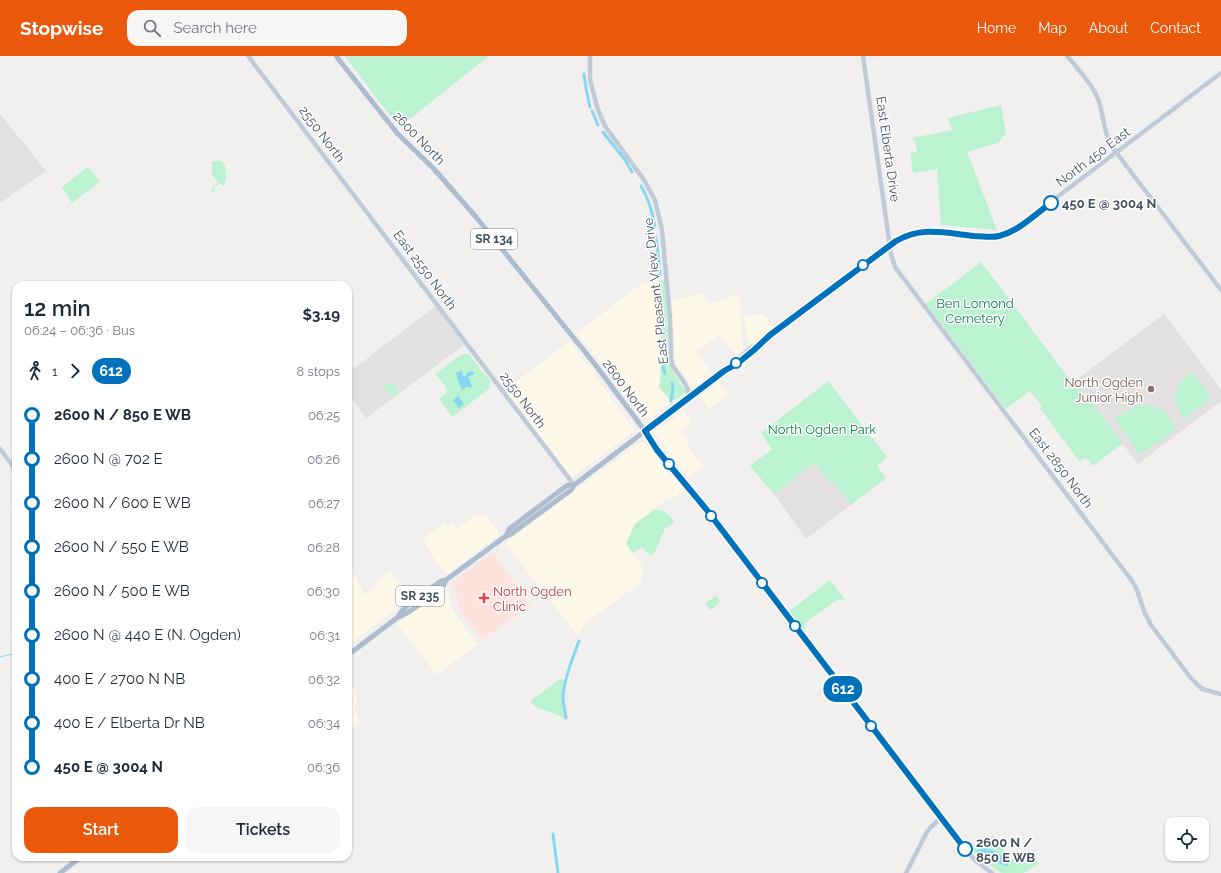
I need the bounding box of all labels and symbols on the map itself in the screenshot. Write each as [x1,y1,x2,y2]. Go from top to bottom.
street label: East Elberta Drive [873,95,903,203]
street label: 2550 North [296,103,348,165]
street label: 2600 North [390,108,448,168]
street label: North 450 East [1053,124,1133,190]
marker: 450 E @ 3004 N [1043,195,1059,211]
place label: 450 E @ 3004 N [1062,196,1156,211]
street label: East Pleasant View Drive [641,217,671,365]
street label: East 2550 North [390,227,460,313]
road number: SR 134 [471,229,517,249]
unlabelled marker [857,259,869,271]
park label: Ben Lomond Cemetery [936,296,1014,326]
street label: 2600 North [600,356,652,420]
unlabelled marker [730,357,742,369]
street label: 2550 North [497,369,549,431]
place label: North Ogden Junior High [1064,375,1143,405]
marker: North Ogden Junior High [1146,384,1156,394]
park label: North Ogden Park [768,422,876,437]
street label: East 2850 North [1026,425,1096,511]
unlabelled marker [663,458,675,470]
unlabelled marker [705,510,717,522]
unlabelled marker [756,577,768,589]
place label: North Ogden Clinic [493,584,572,614]
road number: SR 235 [396,586,444,606]
marker: North Ogden Clinic [478,592,490,604]
unlabelled marker [789,620,801,632]
line badge: 612 [820,676,866,702]
unlabelled marker [865,720,877,732]
place label: 2600 N / 850 E WB [976,835,1035,865]
marker: 2600 N / 850 E WB [957,841,973,857]

